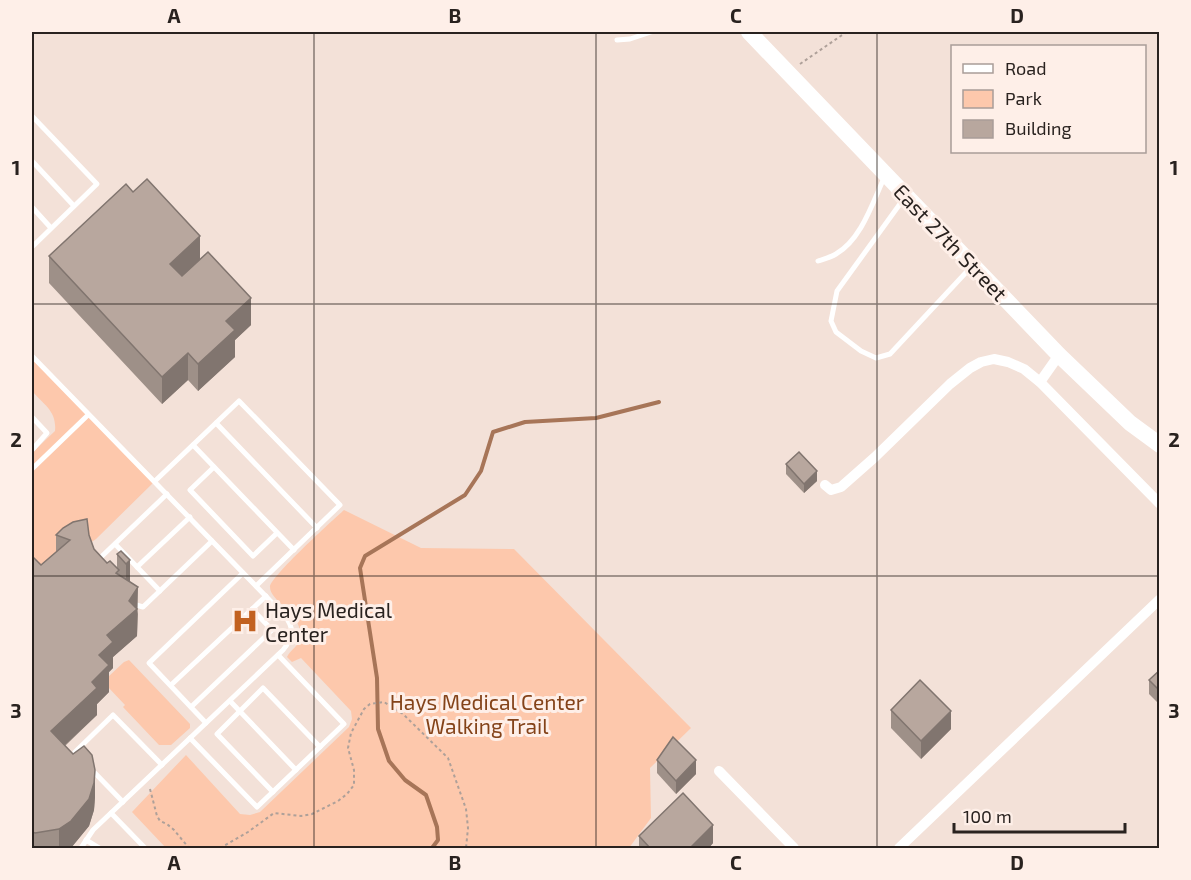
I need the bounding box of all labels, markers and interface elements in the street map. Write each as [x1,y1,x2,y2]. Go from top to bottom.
text: A [167,3,181,27]
text: B [449,3,461,27]
text: C [730,3,742,27]
text: D [1010,3,1024,27]
legend [951,45,1146,153]
text: Road [1005,57,1046,79]
text: Park [1005,87,1042,109]
text: Building [1005,117,1072,139]
text: 1 [12,155,20,179]
text: 1 [1170,155,1178,179]
street label: East 27th Street [889,178,1013,306]
text: 2 [10,427,22,451]
text: 2 [1168,427,1180,451]
place label: Hays Medical Center [265,597,393,646]
hospital icon: Hays Medical Center [230,606,260,636]
park label: Hays Medical Center Walking Trail [390,689,585,738]
text: 3 [10,698,22,722]
text: 3 [1168,698,1180,722]
scale bar [954,796,1125,834]
text: 100 m [963,805,1012,827]
text: A [167,850,181,874]
text: B [449,850,461,874]
text: C [730,850,742,874]
text: D [1010,850,1024,874]

